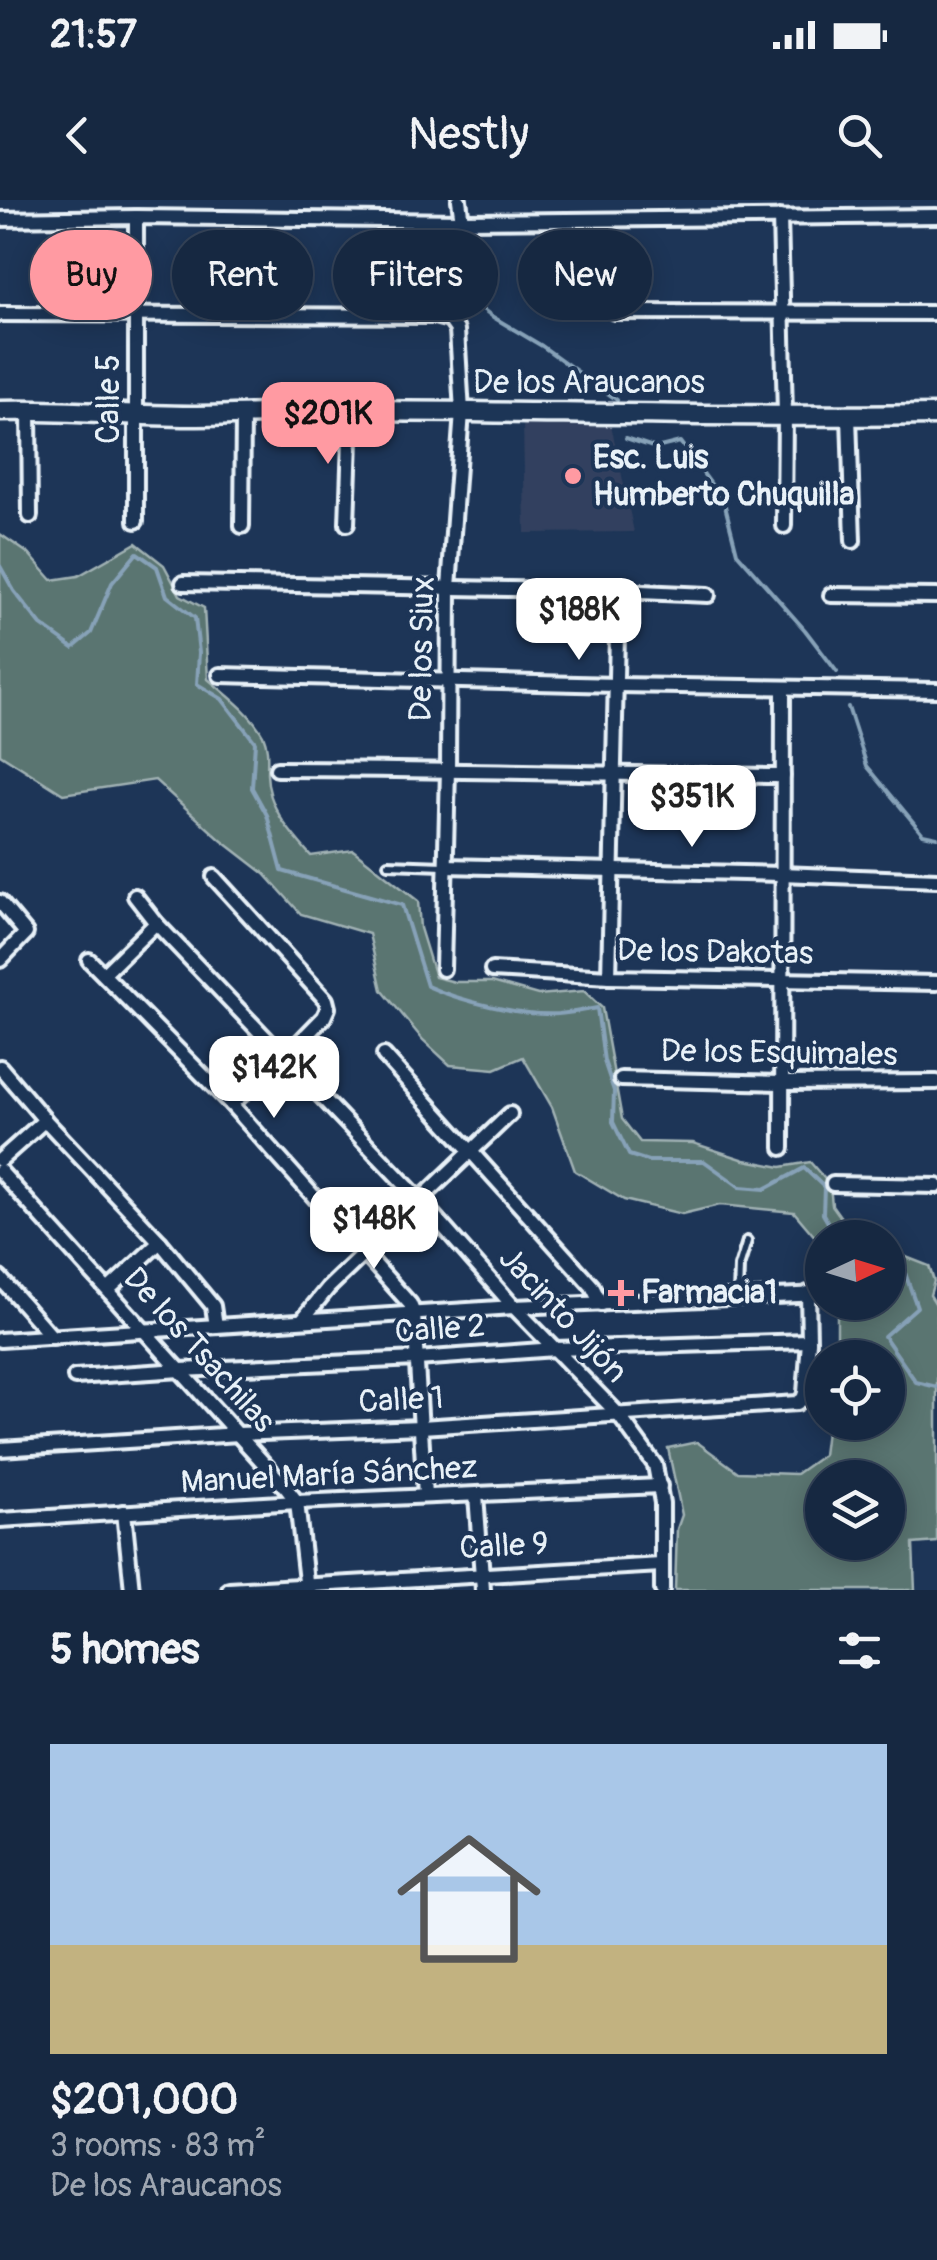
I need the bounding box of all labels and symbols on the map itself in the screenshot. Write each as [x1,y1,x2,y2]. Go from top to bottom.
street label: Calle 5 [89,354,129,444]
street label: De los Araucanos [473,363,705,403]
pin: $201K [258,382,398,467]
place label: Esc. Luis Humberto Chuquilla [593,438,855,515]
marker: Esc. Luis Humberto Chuquilla [562,465,584,487]
street label: De los Siux [401,576,443,722]
pin: $188K [509,578,649,663]
pin: $351K [622,765,762,850]
street label: De los Dakotas [616,930,814,974]
street label: De los Esquimales [660,1031,898,1075]
pin: $142K [204,1036,344,1121]
pin: $148K [304,1187,444,1272]
north arrow [805,1220,905,1320]
street label: Jacinto Jijón [490,1239,636,1391]
street label: De los Tsachilas [114,1259,284,1441]
place label: Farmacia1 [641,1273,777,1313]
marker: Farmacia1 [610,1282,632,1304]
street label: Calle 2 [393,1306,487,1352]
street label: Calle 1 [357,1378,445,1422]
street label: Manuel María Sánchez [180,1447,478,1503]
street label: Calle 9 [458,1524,550,1568]

